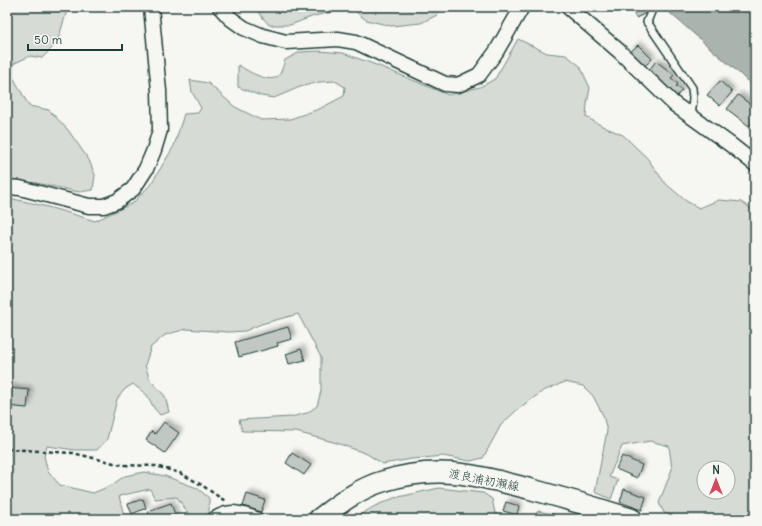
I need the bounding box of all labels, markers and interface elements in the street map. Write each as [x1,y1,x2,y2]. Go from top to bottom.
scale bar [28,26,122,52]
text: 50 m [34,32,63,47]
north arrow [696,460,736,500]
text: N [712,463,720,477]
street label: 渡良浦初瀬線 [447,465,521,494]

